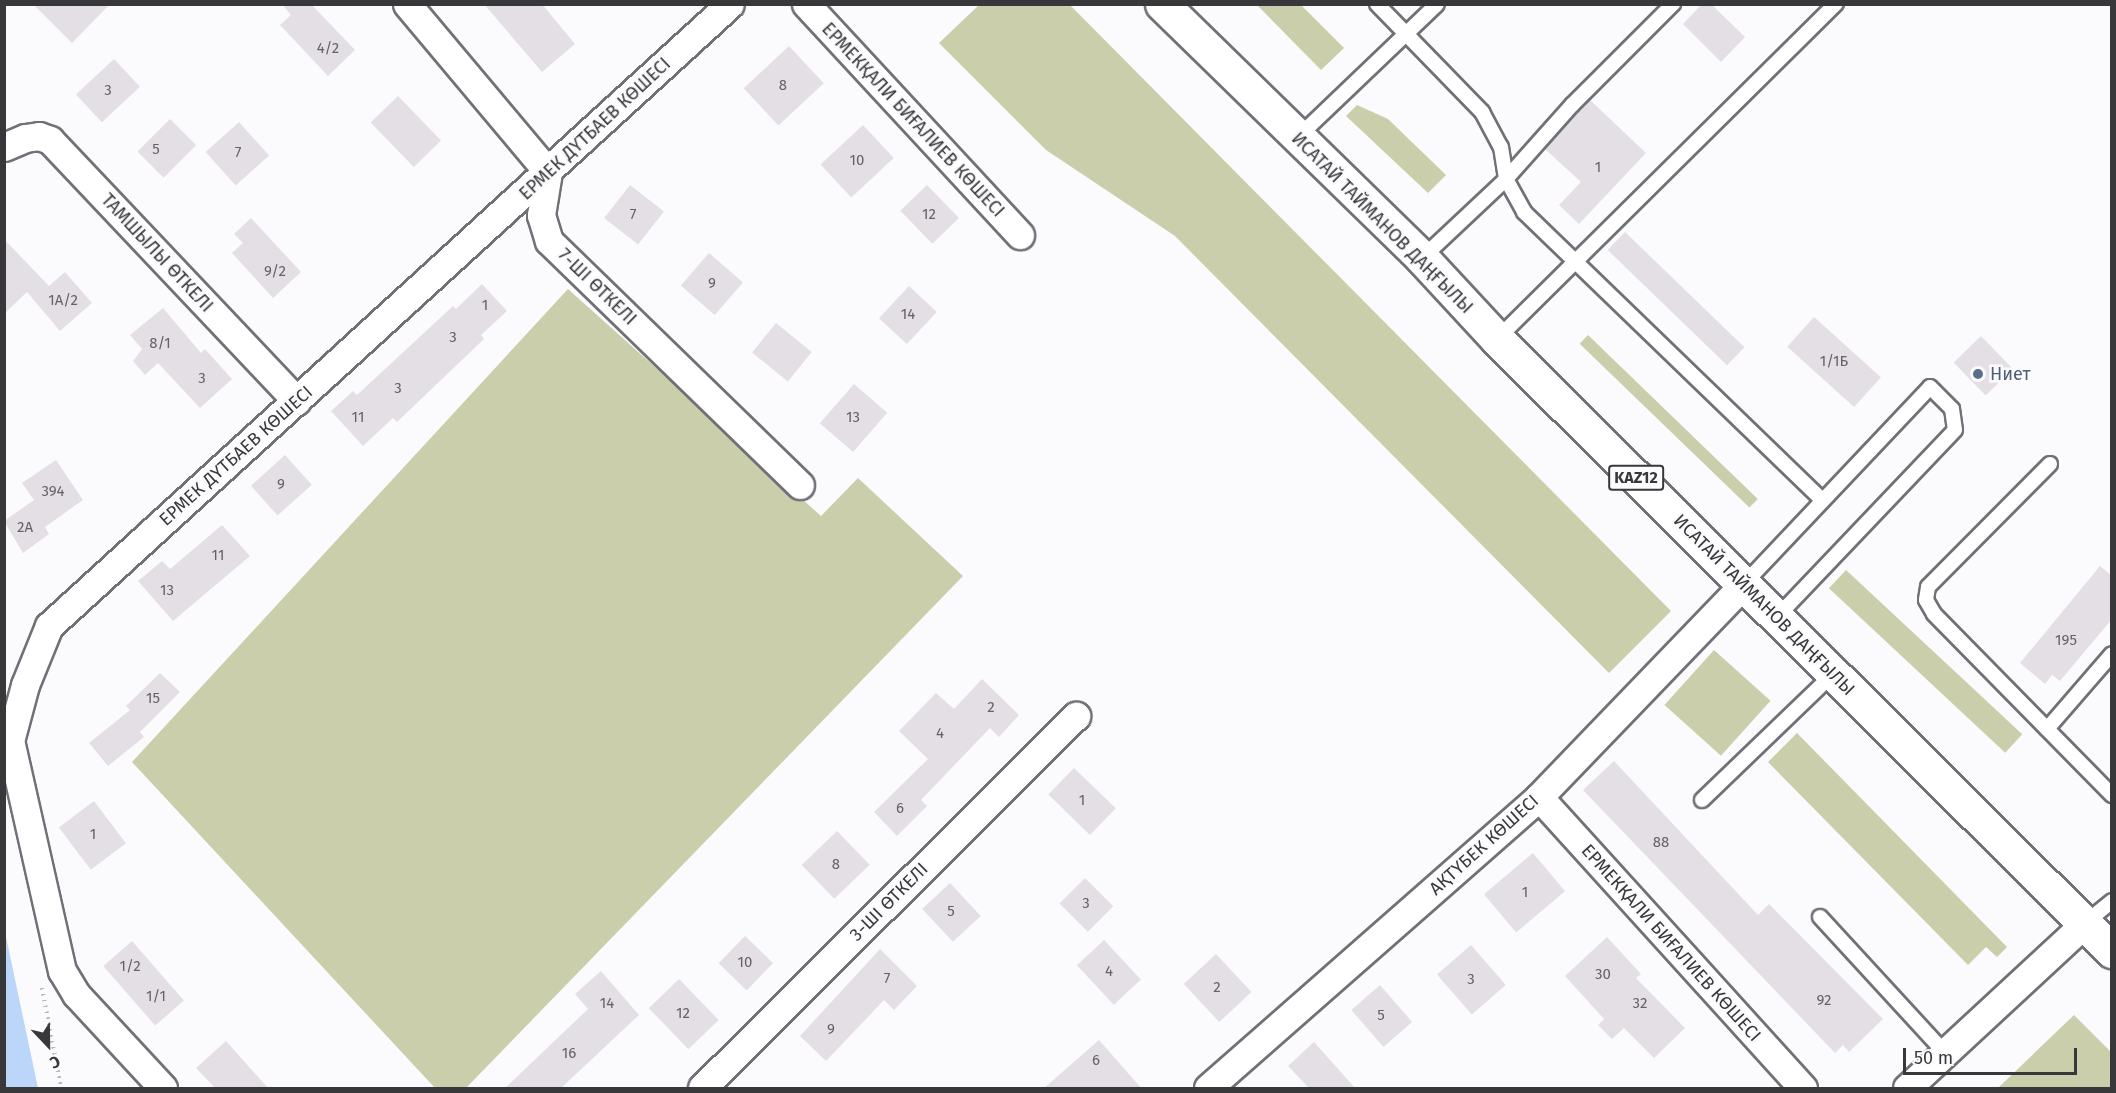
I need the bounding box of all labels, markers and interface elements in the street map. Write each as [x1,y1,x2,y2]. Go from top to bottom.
street label: ЕРМЕКҚАЛИ БИҒАЛИЕВ КӨШЕСІ [817,18,1009,222]
house number: 4/2 [317,40,339,58]
street label: ЕРМЕК ДҮТБАЕВ КӨШЕСI [515,53,675,205]
house number: 8 [779,77,787,95]
house number: 3 [104,82,112,100]
street label: ИСАТАЙ ТАЙМАНОВ ДАҢҒЫЛЫ [1287,128,1477,318]
house number: 5 [152,141,160,159]
house number: 7 [235,144,241,162]
house number: 10 [850,152,864,170]
house number: 1 [1595,159,1601,177]
street label: ТАМШЫЛЫ ӨТКЕЛІ [97,189,217,317]
house number: 7 [630,206,636,224]
house number: 12 [922,206,936,224]
street label: 7-ШI ӨТКЕЛI [553,244,641,330]
house number: 9/2 [264,263,286,281]
house number: 9 [708,275,716,293]
house number: 1А/2 [48,292,78,310]
house number: 1 [482,297,488,315]
house number: 14 [901,306,915,324]
house number: 3 [449,329,457,347]
house number: 8/1 [149,335,171,353]
house number: 1/1Б [1820,353,1848,371]
place label: Ниет [1990,363,2031,385]
marker: Ниет [1971,367,1985,381]
house number: 3 [198,370,206,388]
house number: 3 [394,380,402,398]
street label: ЕРМЕК ДҮТБАЕВ КӨШЕСI [155,381,317,531]
house number: 11 [352,409,364,427]
house number: 13 [846,409,860,427]
road number: KAZ12 [1608,465,1664,491]
house number: 9 [277,476,285,494]
house number: 394 [41,483,65,501]
street label: ИСАТАЙ ТАЙМАНОВ ДАҢҒЫЛЫ [1669,510,1859,700]
house number: 2А [17,519,33,537]
house number: 11 [212,547,224,565]
house number: 13 [160,582,174,600]
house number: 195 [2055,632,2077,650]
house number: 15 [146,690,160,708]
house number: 2 [987,699,995,717]
house number: 4 [936,725,944,743]
street label: АҚТҮБЕК КӨШЕСI [1425,790,1543,900]
house number: 1 [1079,792,1085,810]
house number: 6 [896,800,904,818]
house number: 1 [90,826,96,844]
house number: 88 [1653,834,1669,852]
street label: ЕРМЕКҚАЛИ БИҒАЛИЕВ КӨШЕСІ [1577,840,1765,1046]
house number: 8 [832,856,840,874]
street label: 3-ШI ӨТКЕЛI [845,858,933,946]
house number: 1 [1522,884,1528,902]
house number: 3 [1082,895,1090,913]
house number: 5 [947,903,955,921]
house number: 10 [738,954,752,972]
house number: 1/2 [119,958,141,976]
house number: 4 [1105,963,1113,981]
house number: 30 [1595,966,1611,984]
house number: 7 [884,970,890,988]
house number: 3 [1467,971,1475,989]
house number: 2 [1213,979,1221,997]
house number: 1/1 [146,988,166,1006]
house number: 92 [1817,992,1831,1010]
house number: 14 [600,995,614,1013]
house number: 32 [1633,995,1647,1013]
house number: 12 [676,1005,690,1023]
house number: 5 [1377,1007,1385,1025]
north arrow [18,1015,78,1075]
house number: 9 [827,1021,835,1039]
scale bar [1906,1036,2080,1074]
house number: 16 [562,1045,576,1063]
text: 50 m [1914,1047,1953,1069]
text: С [47,1052,63,1073]
house number: 6 [1092,1052,1100,1070]

